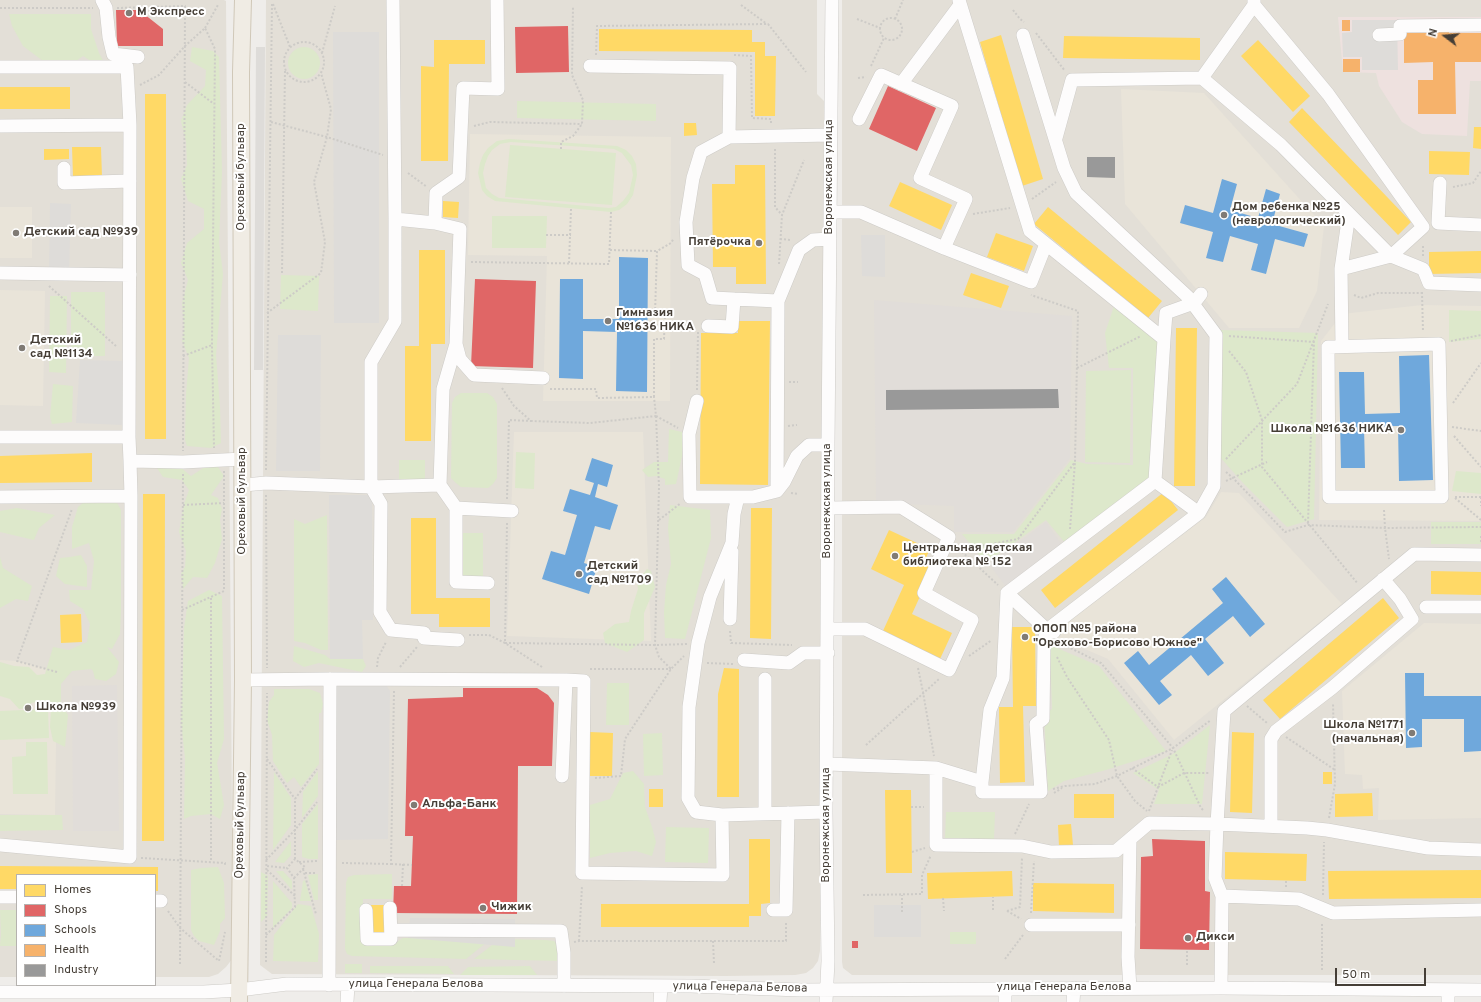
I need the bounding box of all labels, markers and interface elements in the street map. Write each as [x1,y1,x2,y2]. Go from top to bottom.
place label: М Экспресс [137,6,205,20]
marker: М Экспресс [124,8,134,18]
north arrow [1425,16,1465,56]
text: N [1426,27,1441,38]
street label: Воронежская улица [823,119,837,235]
street label: Ореховый бульвар [235,123,249,231]
place label: Дом ребенка №25 (неврологический) [1232,201,1346,229]
marker: Дом ребенка №25 (неврологический) [1219,210,1229,220]
place label: Детский сад №939 [24,226,138,240]
marker: Детский сад №939 [11,228,21,238]
place label: Пятёрочка [688,236,751,250]
marker: Пятёрочка [754,238,764,248]
place label: Гимназия №1636 НИКА [616,307,694,335]
marker: Гимназия №1636 НИКА [603,316,613,326]
place label: Детский сад №1134 [30,334,93,362]
marker: Детский сад №1134 [17,343,27,353]
place label: Школа №1636 НИКА [1271,423,1393,437]
marker: Школа №1636 НИКА [1396,425,1406,435]
street label: Воронежская улица [821,443,835,559]
street label: Ореховый бульвар [236,447,250,555]
place label: Центральная детская библиотека № 152 [903,542,1032,570]
marker: Центральная детская библиотека № 152 [890,551,900,561]
place label: Детский сад №1709 [587,560,652,588]
marker: Детский сад №1709 [574,569,584,579]
place label: ОПОП №5 района "Орехово-Борисово Южное" [1033,623,1202,651]
marker: ОПОП №5 района "Орехово-Борисово Южное" [1020,632,1030,642]
place label: Школа №939 [36,701,116,715]
marker: Школа №939 [23,703,33,713]
place label: Школа №1771 (начальная) [1323,719,1404,747]
marker: Школа №1771 (начальная) [1407,728,1417,738]
street label: Воронежская улица [820,767,834,883]
street label: Ореховый бульвар [233,771,249,879]
place label: Альфа-Банк [422,798,497,812]
marker: Альфа-Банк [409,800,419,810]
legend [16,874,156,986]
text: Homes [54,882,91,898]
place label: Чижик [491,901,532,915]
text: Shops [54,902,87,918]
marker: Чижик [478,903,488,913]
text: Schools [54,922,96,938]
place label: Дикси [1196,931,1235,945]
marker: Дикси [1183,933,1193,943]
text: Health [54,942,89,958]
scale bar [1337,960,1428,986]
text: Industry [54,962,99,978]
text: 50 m [1342,967,1370,983]
street label: улица Генерала Белова [349,978,483,992]
street label: улица Генерала Белова [672,980,808,996]
street label: улица Генерала Белова [997,981,1131,995]

